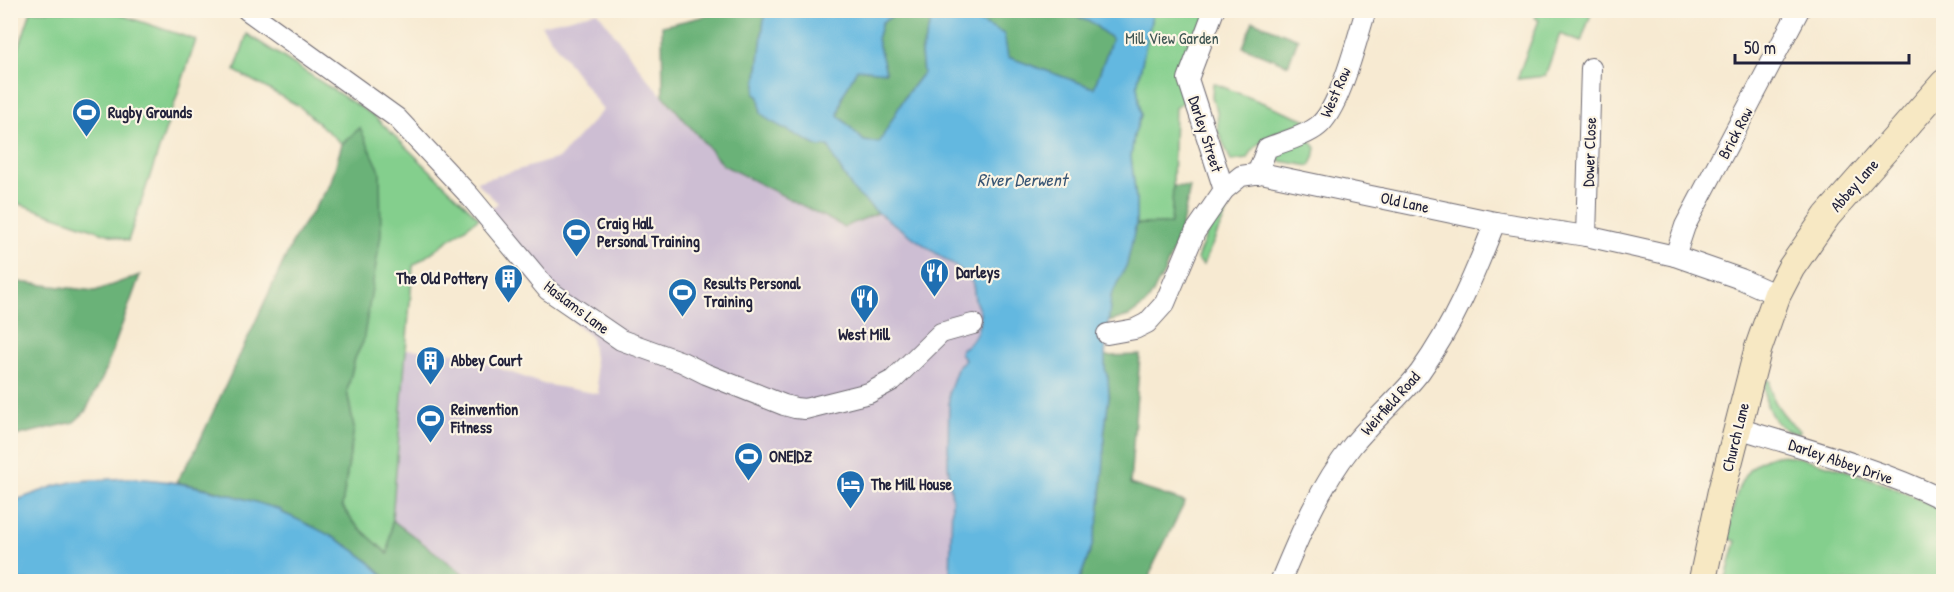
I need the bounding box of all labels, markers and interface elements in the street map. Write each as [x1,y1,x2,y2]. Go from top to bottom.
park label: Mill View Garden [1125,27,1219,49]
scale bar [1735,27,1909,65]
text: 50 m [1744,35,1776,60]
street label: West Row [1314,63,1356,121]
street label: Darley Street [1183,93,1229,175]
sports icon: Rugby Grounds [71,96,103,138]
place label: Rugby Grounds [108,101,193,124]
street label: Brick Row [1712,103,1758,163]
street label: Dower Close [1577,116,1601,187]
street label: Abbey Lane [1825,153,1884,216]
water label: River Derwent [977,167,1070,192]
street label: Old Lane [1379,186,1432,218]
place label: Craig Hall Personal Training [597,212,700,253]
sports icon: Craig Hall Personal Training [560,216,592,258]
restaurant icon: Darleys [919,256,951,298]
place label: Darleys [956,261,1000,284]
building icon: The Old Pottery [493,262,525,304]
place label: The Old Pottery [395,267,488,290]
place label: Results Personal Training [703,272,801,313]
street label: Haslams Lane [540,275,615,339]
sports icon: Results Personal Training [667,276,699,318]
restaurant icon: West Mill [848,282,880,324]
place label: West Mill [838,323,891,345]
building icon: Abbey Court [414,344,446,386]
place label: Abbey Court [451,349,523,372]
street label: Weirfield Road [1355,366,1425,440]
place label: Reinvention Fitness [450,398,518,438]
street label: Church Lane [1716,400,1754,474]
sports icon: Reinvention Fitness [414,402,446,444]
street label: Darley Abbey Drive [1786,433,1897,489]
sports icon: ONE|DZ [732,440,764,482]
place label: ONE|DZ [769,445,813,467]
hotel icon: The Mill House [834,468,866,510]
place label: The Mill House [870,473,952,495]

